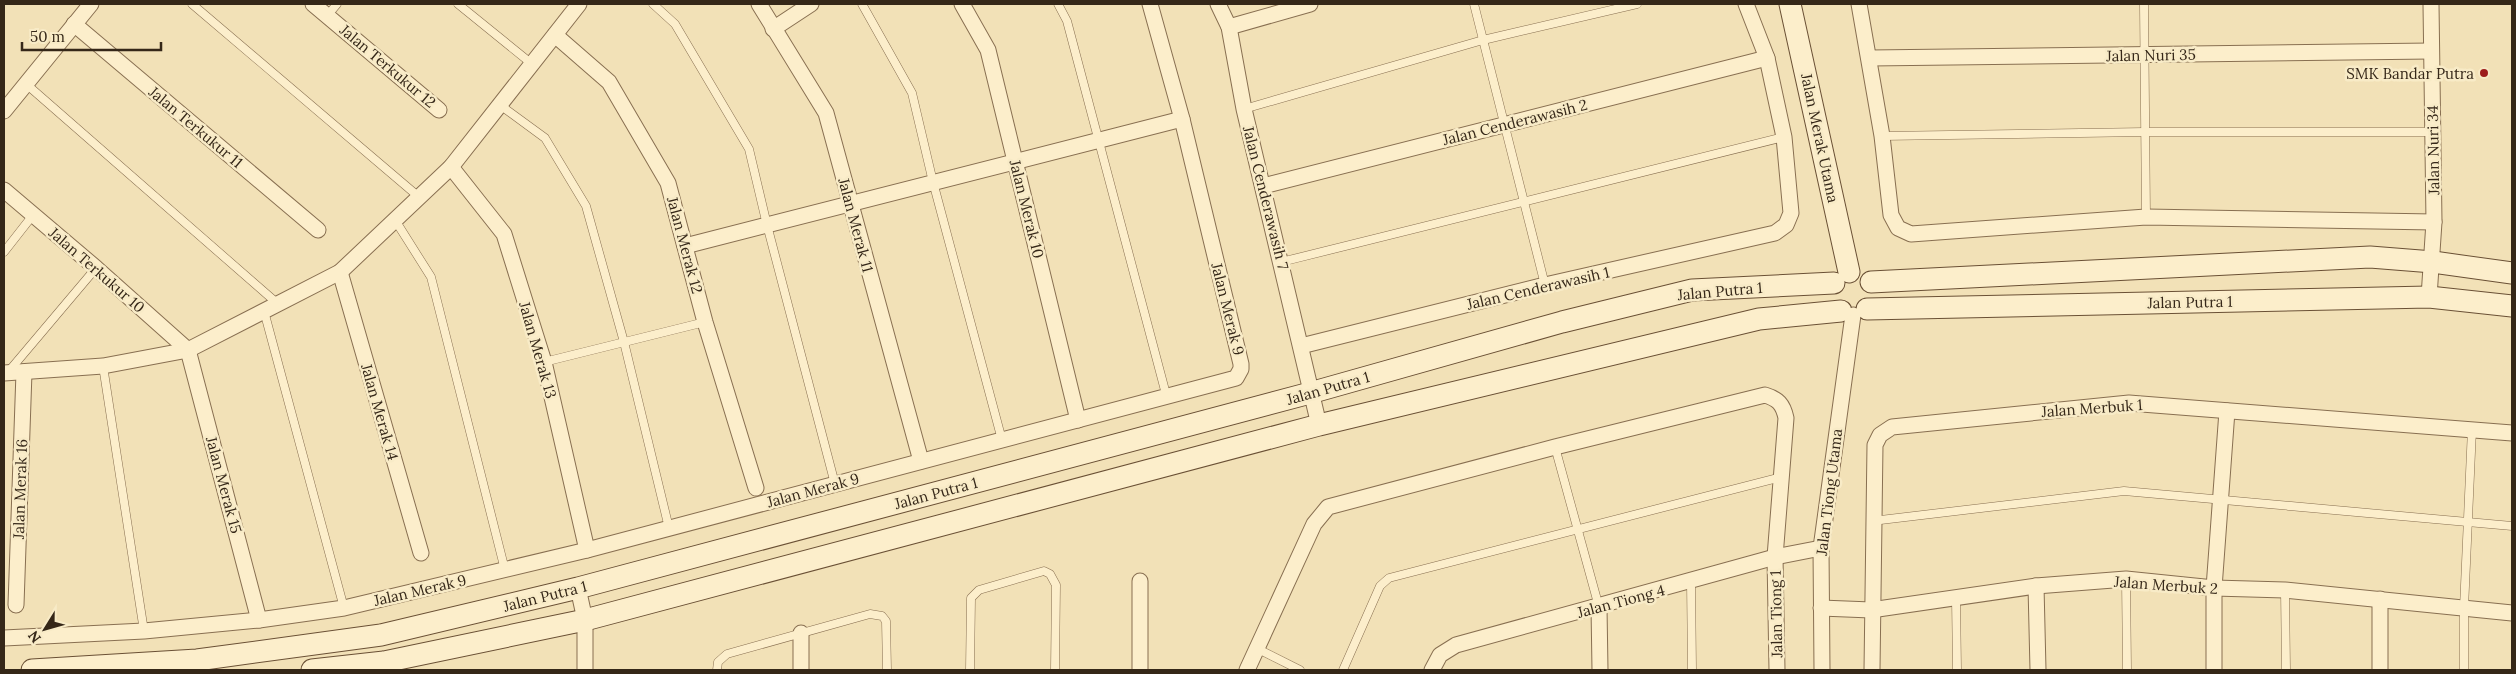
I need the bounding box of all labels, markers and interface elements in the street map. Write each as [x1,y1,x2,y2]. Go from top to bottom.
scale bar [22,20,161,52]
street label: Jalan Terkukur 12 [335,20,440,112]
text: 50 m [30,27,65,46]
street label: Jalan Nuri 35 [2105,45,2196,65]
place label: SMK Bandar Putra [2346,64,2474,83]
marker: SMK Bandar Putra [2478,67,2490,79]
street label: Jalan Merak Utama [1797,71,1843,205]
street label: Jalan Terkukur 11 [144,82,247,172]
street label: Jalan Cenderawasih 2 [1440,95,1589,149]
street label: Jalan Nuri 34 [2423,105,2443,196]
street label: Jalan Cenderawasih 7 [1239,123,1293,272]
street label: Jalan Merak 10 [1005,157,1048,260]
street label: Jalan Merak 11 [834,175,878,274]
street label: Jalan Merak 12 [663,194,707,295]
street label: Jalan Terkukur 10 [44,223,149,317]
street label: Jalan Merak 9 [1207,260,1249,357]
street label: Jalan Cenderawasih 1 [1464,262,1611,314]
street label: Jalan Putra 1 [1676,278,1763,304]
street label: Jalan Putra 1 [2146,292,2233,312]
street label: Jalan Merak 13 [515,298,561,401]
street label: Jalan Merak 14 [357,361,403,462]
street label: Jalan Putra 1 [1283,367,1372,409]
street label: Jalan Merbuk 1 [2040,395,2143,421]
street label: Jalan Tiong Utama [1812,427,1846,558]
street label: Jalan Merak 15 [202,433,246,536]
street label: Jalan Merak 16 [9,439,31,540]
street label: Jalan Merak 9 [764,469,861,512]
street label: Jalan Putra 1 [891,473,980,513]
street label: Jalan Merak 9 [371,570,468,610]
street label: Jalan Tiong 1 [1766,570,1786,659]
street label: Jalan Merbuk 2 [2112,572,2219,598]
street label: Jalan Putra 1 [500,576,589,616]
street label: Jalan Tiong 4 [1574,580,1667,622]
north arrow [20,604,70,654]
text: N [24,627,45,647]

